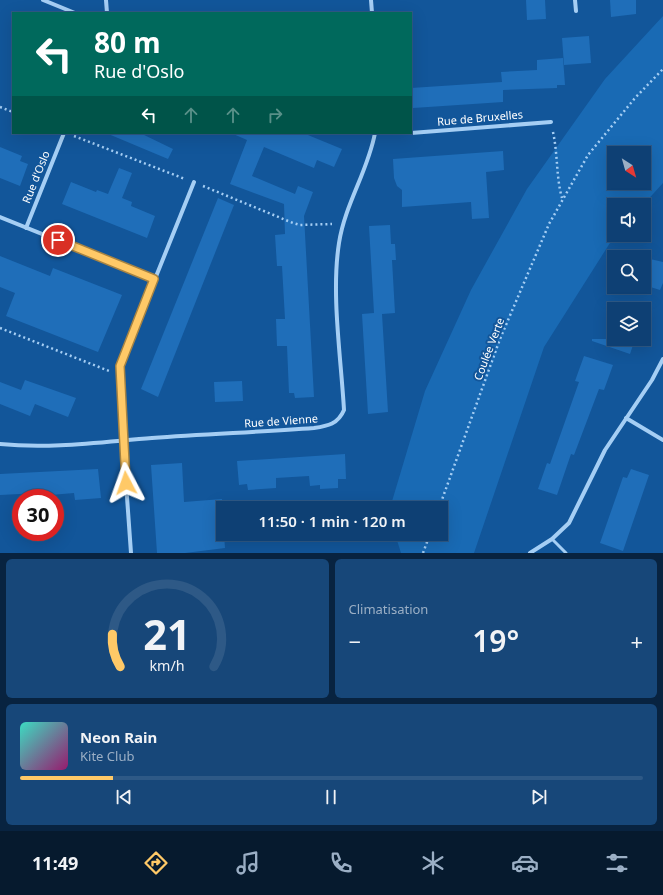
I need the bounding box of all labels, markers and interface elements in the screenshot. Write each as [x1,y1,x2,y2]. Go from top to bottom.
text: 80 m [94,23,161,61]
icon: left [28,28,80,80]
text: Rue d'Oslo [94,59,185,83]
icon: left [138,104,160,126]
icon: ahead [180,104,202,126]
icon: ahead [222,104,244,126]
icon: right [264,104,286,126]
street label: Rue de Bruxelles [436,106,523,129]
north arrow [607,146,651,190]
map controls [607,146,651,346]
street label: Rue d'Oslo [18,148,53,205]
button: sound [607,198,651,242]
pin [41,223,75,257]
icon: arrive [47,229,69,251]
button: search [607,250,651,294]
button: layers [607,302,651,346]
street label: Coulée Verte [470,315,507,382]
street label: Rue de Vienne [244,410,318,431]
position arrow [105,462,147,504]
speed limit sign: 30 [12,489,64,541]
text: 11:50 · 1 min · 120 m [258,511,406,531]
text: Climatisation [349,600,428,618]
text: 21 [143,605,191,661]
text: 19° [472,620,519,661]
text: − [349,626,361,656]
text: + [630,626,643,656]
text: km/h [150,655,185,674]
text: Neon Rain [80,727,157,747]
text: Kite Club [80,747,134,765]
icon: previous [113,786,135,808]
icon: pause [320,786,342,808]
icon: next [528,786,550,808]
icon: directions [142,849,170,877]
icon: music [234,849,262,877]
icon: phone [327,849,355,877]
icon: climate [419,849,447,877]
icon: car [511,849,539,877]
icon: filters [603,849,631,877]
text: 11:49 [32,851,78,875]

